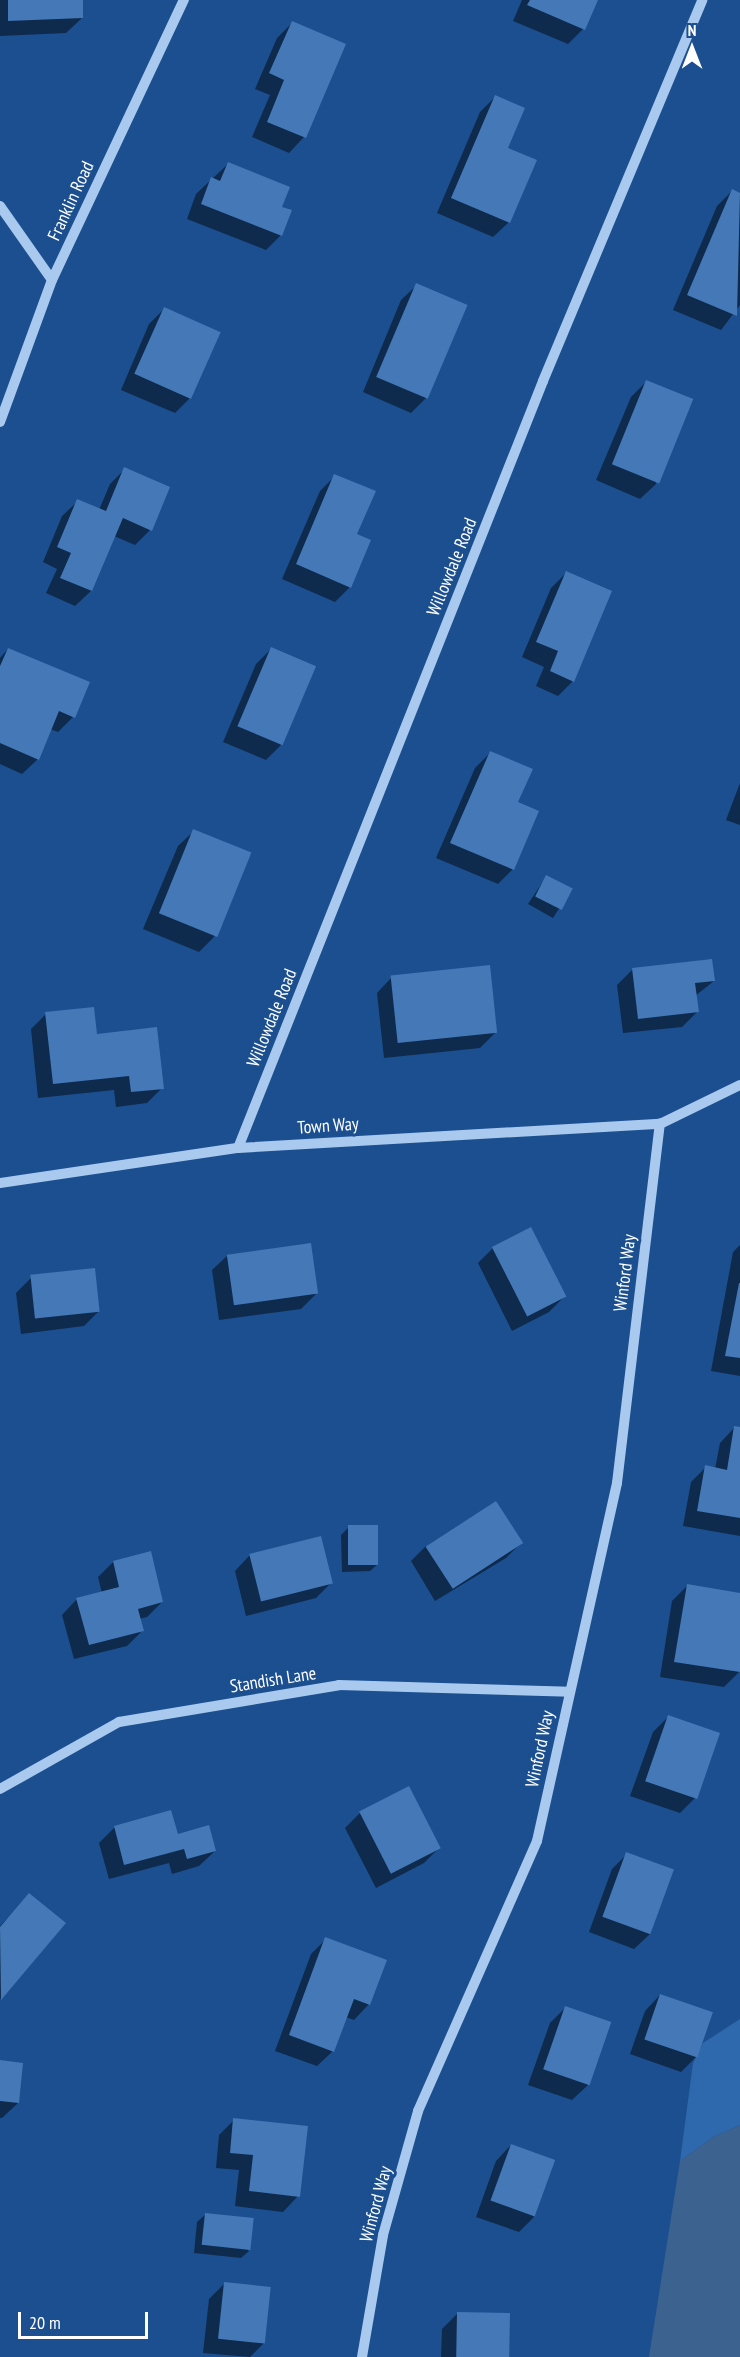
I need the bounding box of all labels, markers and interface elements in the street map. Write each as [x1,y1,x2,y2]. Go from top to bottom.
north arrow [662,18,722,78]
text: N [688,20,696,40]
street label: Franklin Road [43,158,99,244]
street label: Willowdale Road [423,515,481,619]
street label: Willowdale Road [243,966,301,1070]
street label: Town Way [297,1113,359,1139]
street label: Winford Way [610,1233,640,1313]
street label: Standish Lane [228,1663,318,1697]
street label: Winford Way [521,1709,559,1789]
street label: Winford Way [355,2163,397,2245]
scale bar [21,2300,152,2338]
text: 20 m [29,2311,61,2334]

